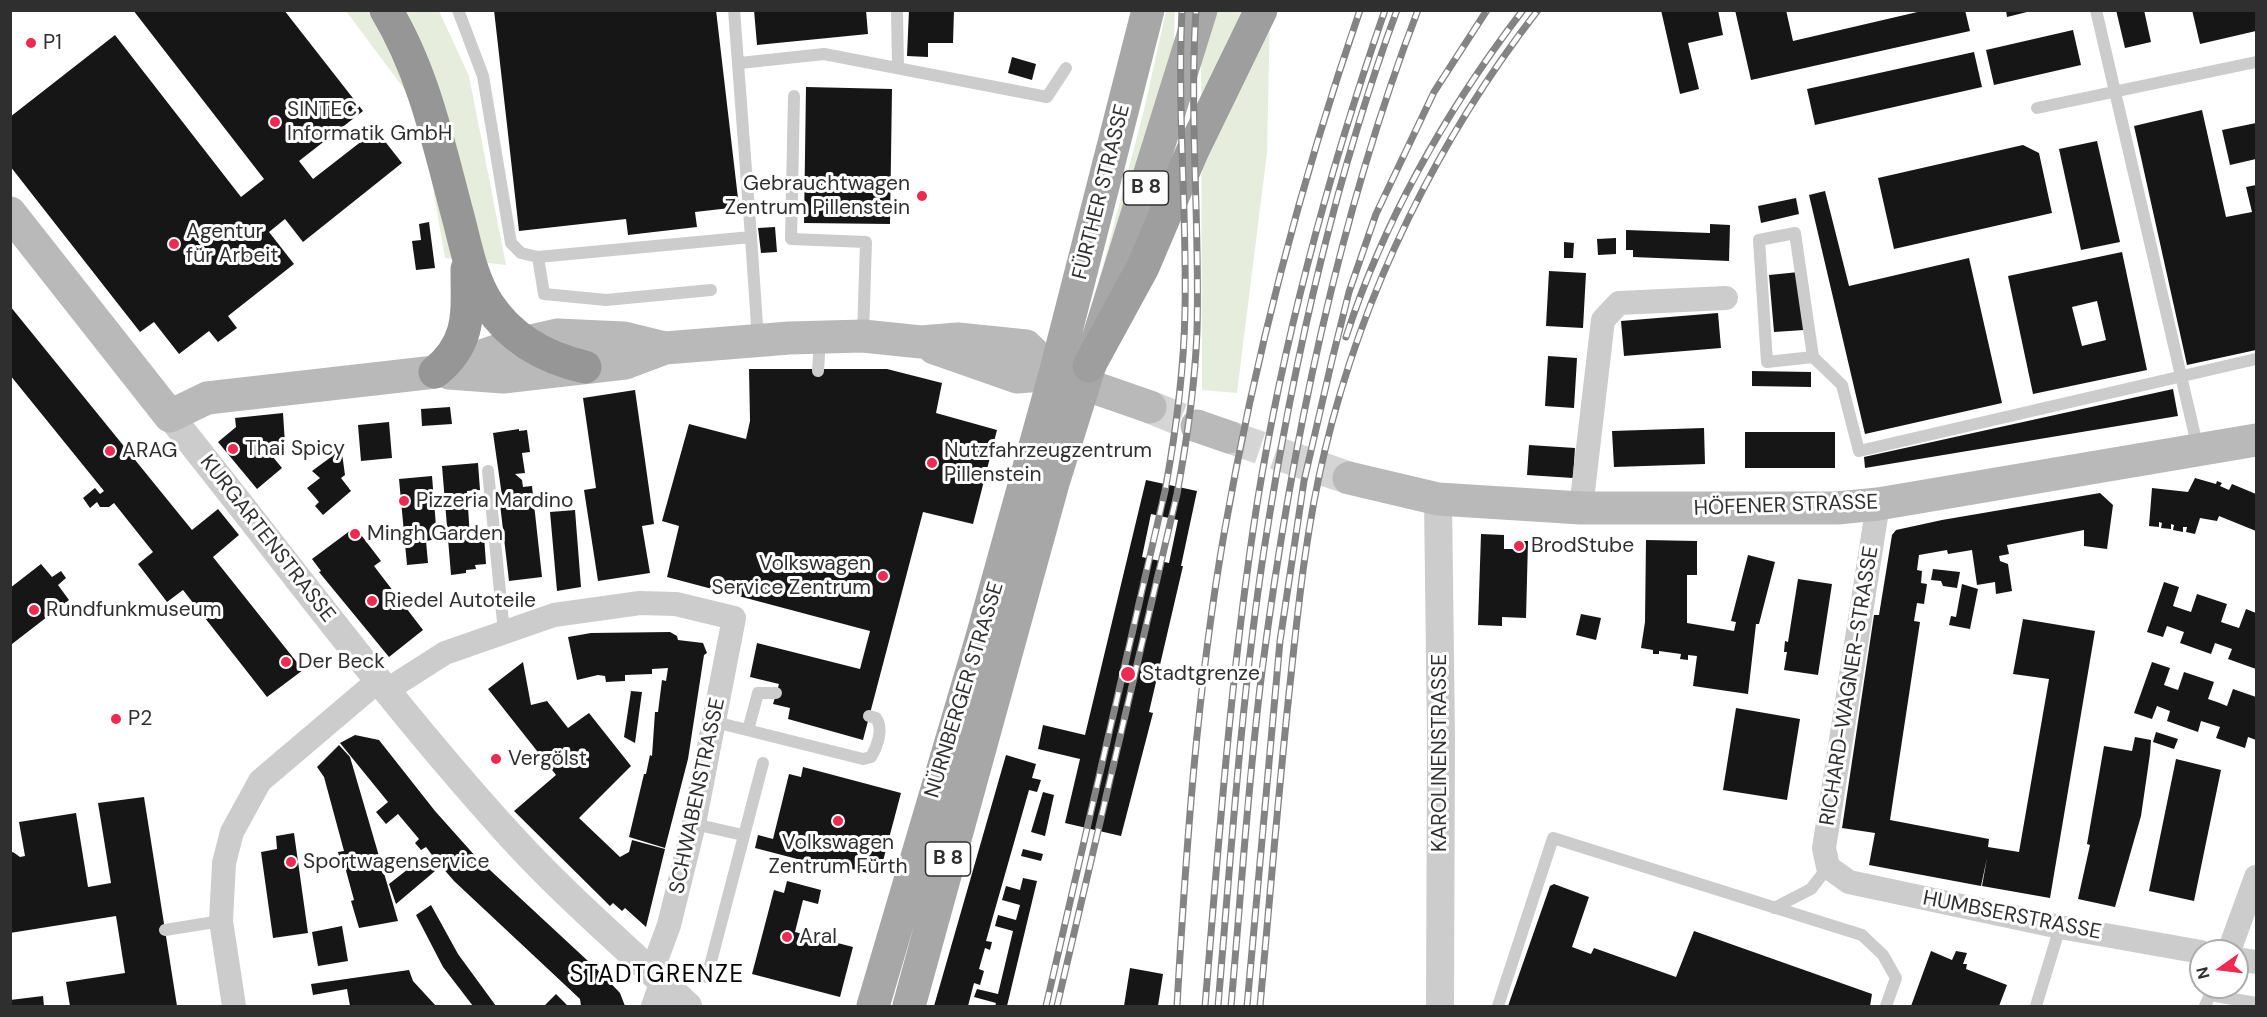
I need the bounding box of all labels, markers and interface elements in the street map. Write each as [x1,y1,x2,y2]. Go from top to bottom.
place label: P1 [43,30,62,56]
marker: P1 [24,36,38,50]
place label: SINTEC Informatik GmbH [287,97,452,147]
street label: FÜRTHER STRASSE [1068,102,1136,282]
marker: SINTEC Informatik GmbH [268,115,282,129]
place label: Gebrauchtwagen Zentrum Pillenstein [725,171,910,221]
road number: B 8 [1124,171,1168,205]
marker: Gebrauchtwagen Zentrum Pillenstein [915,189,929,203]
place label: Agentur für Arbeit [186,219,279,269]
marker: Agentur für Arbeit [167,237,181,251]
place label: Thai Spicy [245,436,345,462]
place label: ARAG [122,438,177,464]
place label: Nutzfahrzeugzentrum Pillenstein [944,438,1152,488]
marker: Thai Spicy [226,442,240,456]
marker: ARAG [103,444,117,458]
street label: KURGARTENSTRASSE [194,450,340,628]
marker: Nutzfahrzeugzentrum Pillenstein [925,456,939,470]
place label: Pizzeria Mardino [416,488,573,514]
street label: HÖFENER STRASSE [1693,490,1879,522]
marker: Pizzeria Mardino [397,494,411,508]
place label: Mingh Garden [367,521,503,547]
marker: Mingh Garden [348,527,362,541]
place label: BrodStube [1531,533,1634,559]
marker: BrodStube [1512,539,1526,553]
street label: RICHARD-WAGNER-STRASSE [1815,545,1885,827]
place label: Volkswagen Service Zentrum [711,551,871,601]
marker: Volkswagen Service Zentrum [876,569,890,583]
street label: NÜRNBERGER STRASSE [920,579,1010,801]
place label: Riedel Autoteile [384,588,536,614]
marker: Riedel Autoteile [365,594,379,608]
place label: Rundfunkmuseum [46,597,221,623]
marker: Rundfunkmuseum [27,603,41,617]
place label: Der Beck [298,649,385,675]
street label: KAROLINENSTRASSE [1427,654,1453,852]
marker: Der Beck [279,655,293,669]
place label: Stadtgrenze [1142,661,1260,687]
marker: Stadtgrenze [1119,665,1137,683]
street label: SCHWABENSTRASSE [665,696,731,896]
place label: P2 [128,706,152,732]
marker: P2 [109,712,123,726]
place label: Vergölst [508,746,587,772]
marker: Vergölst [489,752,503,766]
marker: Volkswagen Zentrum Fürth [831,814,845,828]
place label: Volkswagen Zentrum Fürth [768,830,908,880]
road number: B 8 [926,842,970,876]
place label: Sportwagenservice [303,849,489,875]
marker: Sportwagenservice [284,855,298,869]
street label: HUMBSERSTRASSE [1921,886,2103,946]
place label: Aral [799,924,837,950]
marker: Aral [780,930,794,944]
north arrow [2189,939,2249,999]
district label: STADTGRENZE [570,962,744,990]
text: N [2191,965,2215,981]

